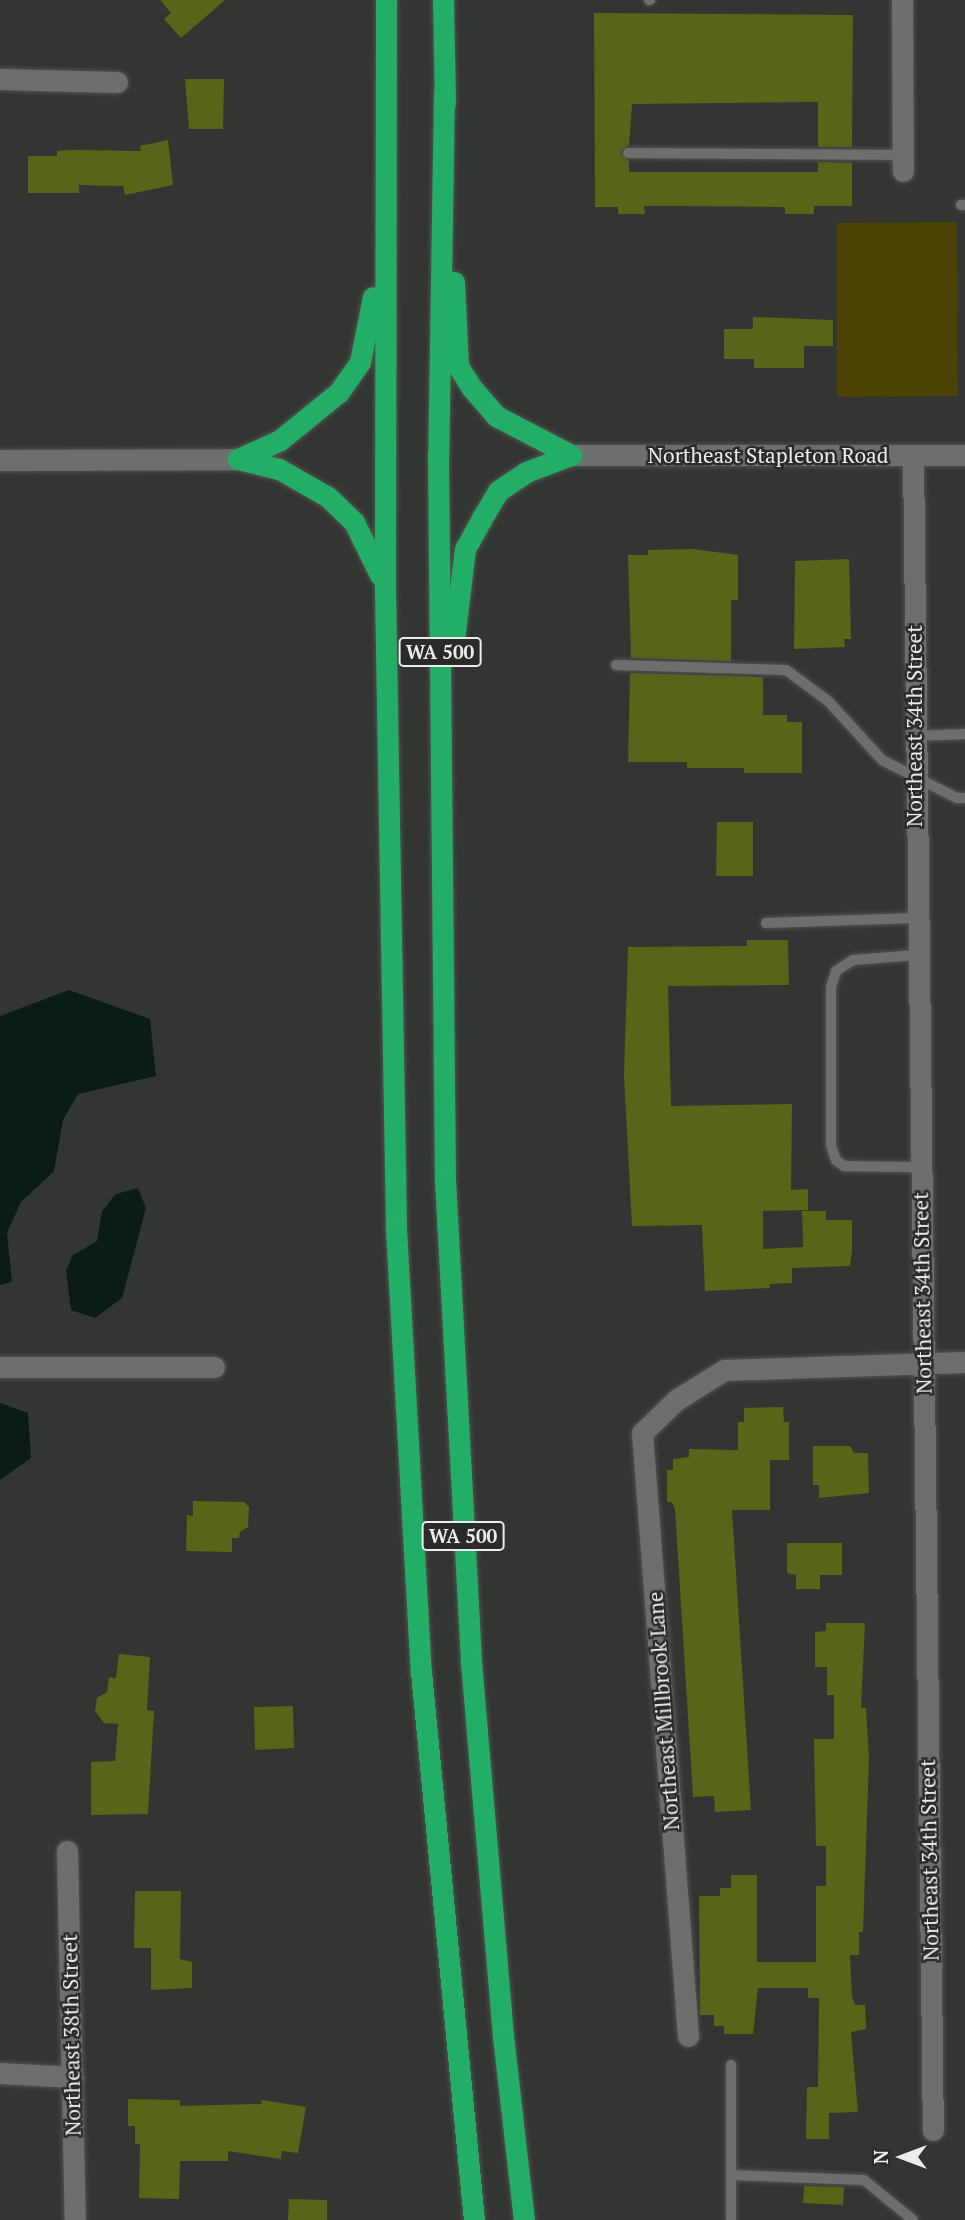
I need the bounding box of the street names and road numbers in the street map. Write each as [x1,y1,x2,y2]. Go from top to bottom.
street label: Northeast Stapleton Road [648,442,888,468]
street label: Northeast 34th Street [901,625,927,827]
road number: WA 500 [398,636,482,667]
street label: Northeast 34th Street [908,1192,936,1394]
road number: WA 500 [421,1520,505,1552]
street label: Northeast Millbrook Lane [642,1591,684,1831]
street label: Northeast 34th Street [915,1759,943,1961]
street label: Northeast 38th Street [57,1934,85,2136]

